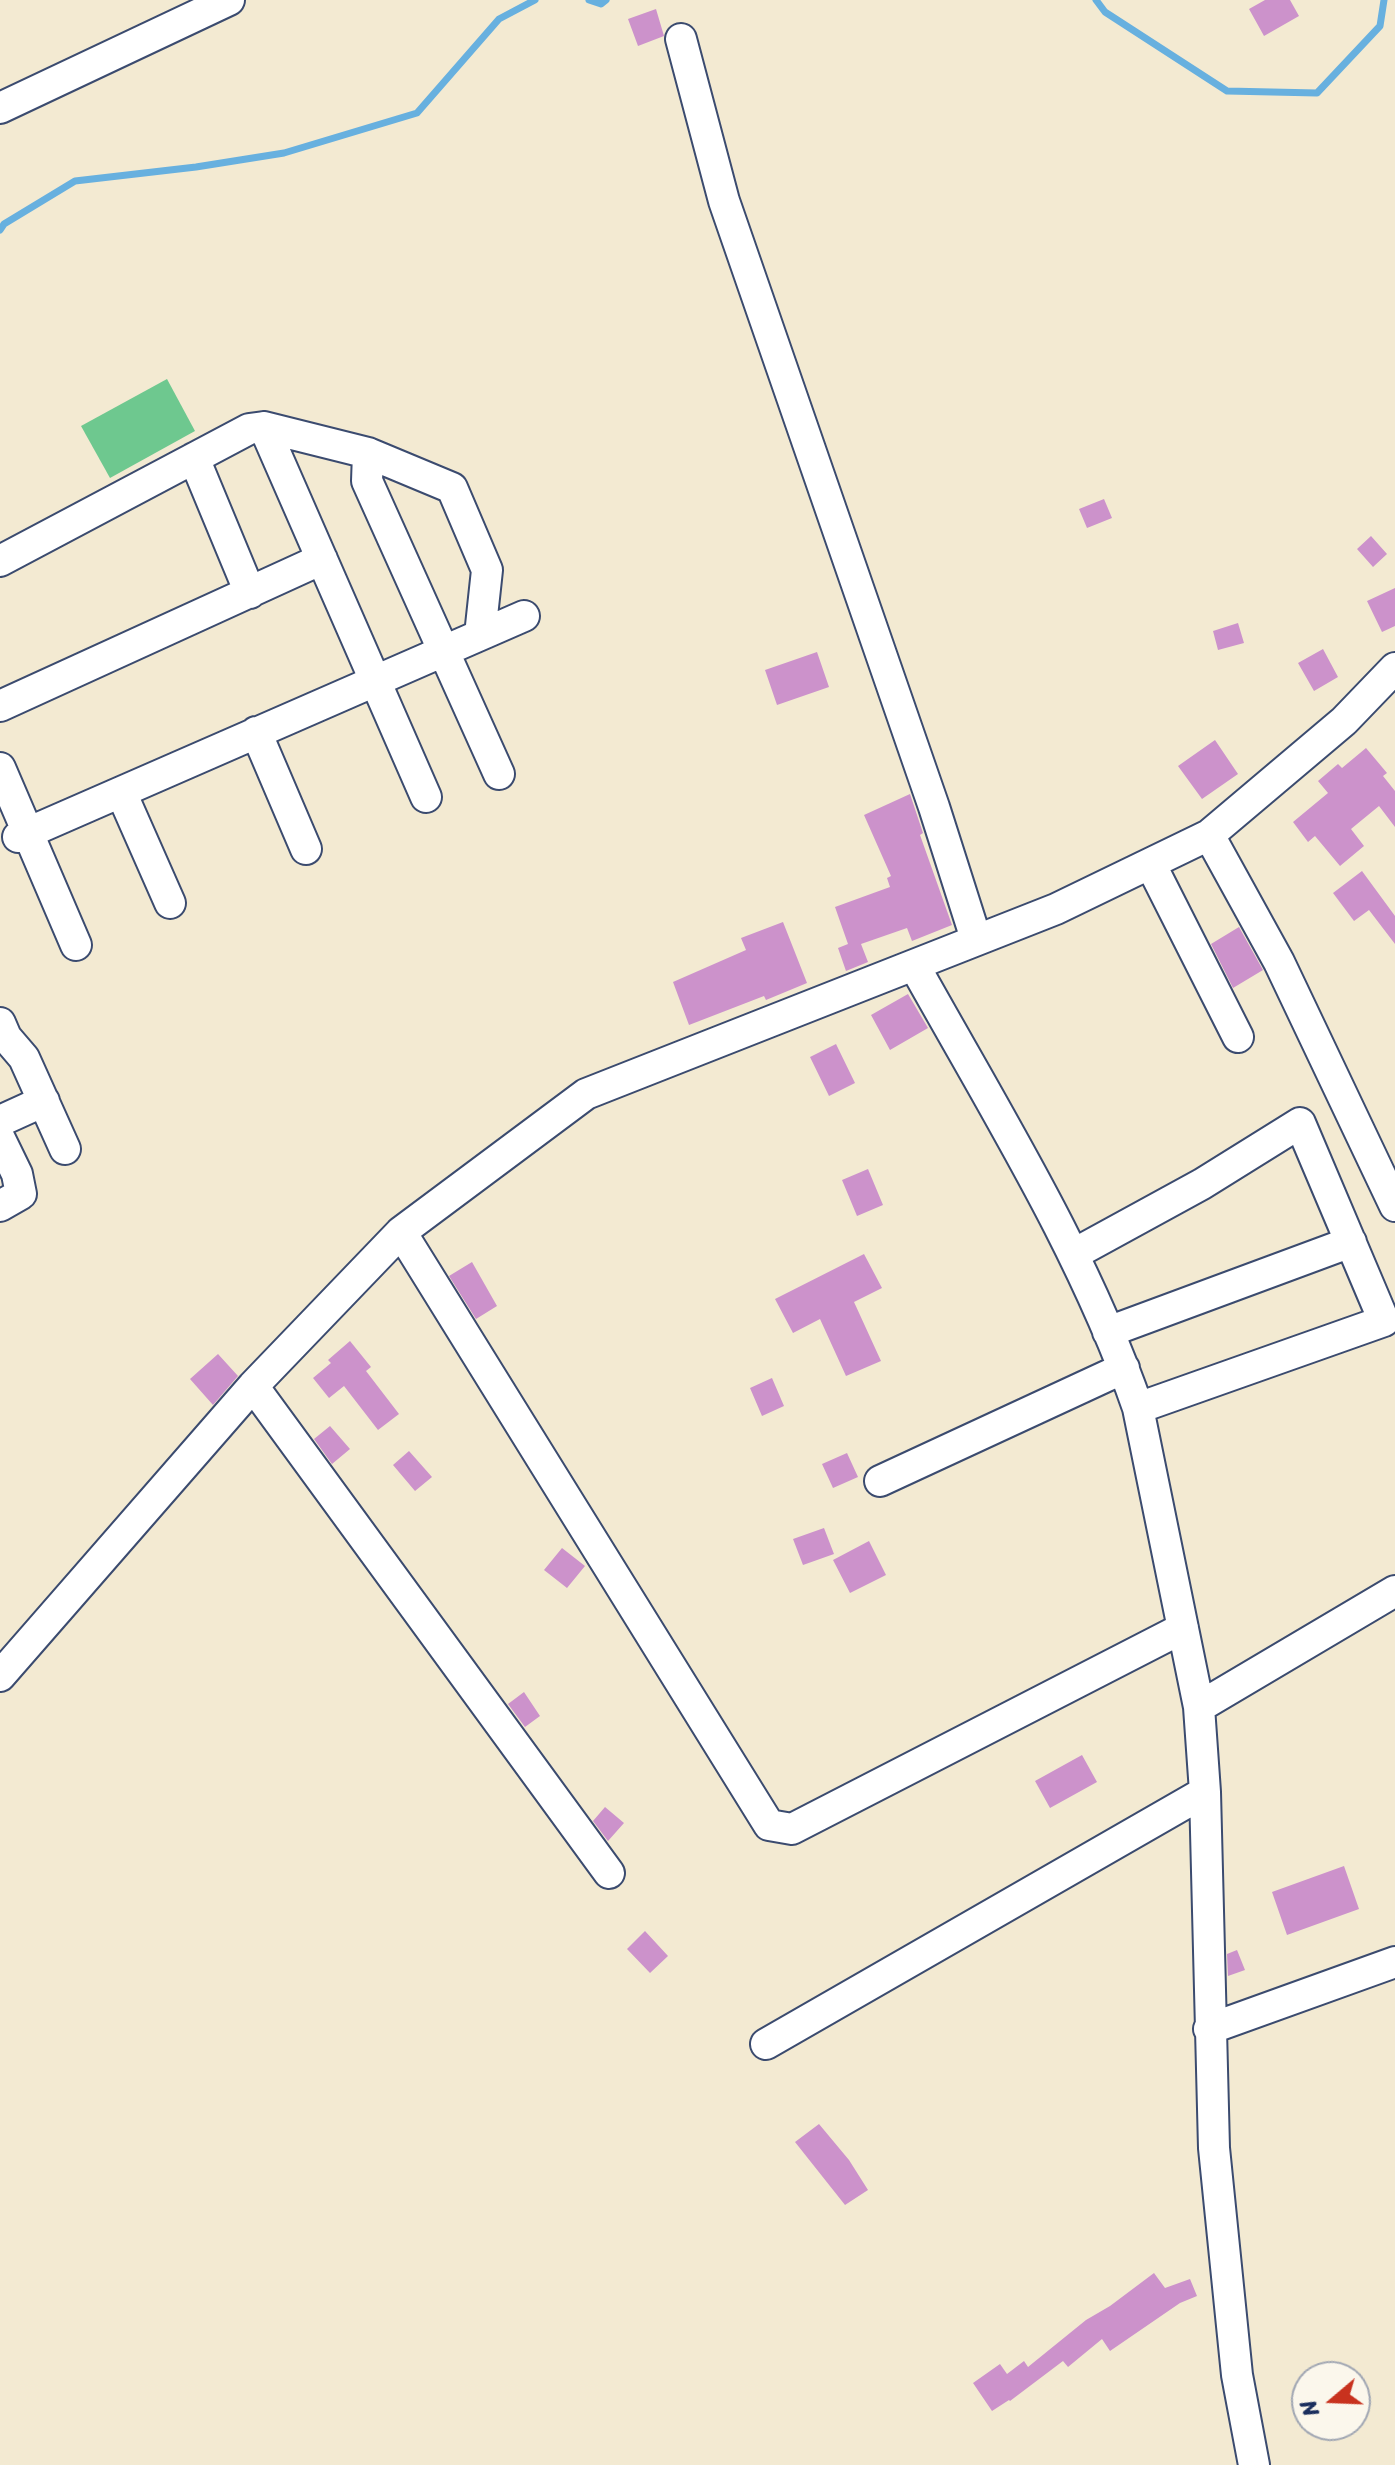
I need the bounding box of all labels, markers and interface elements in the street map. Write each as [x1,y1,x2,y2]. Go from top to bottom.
north arrow [1291,2361,1371,2441]
text: N [1289,2395,1331,2422]

